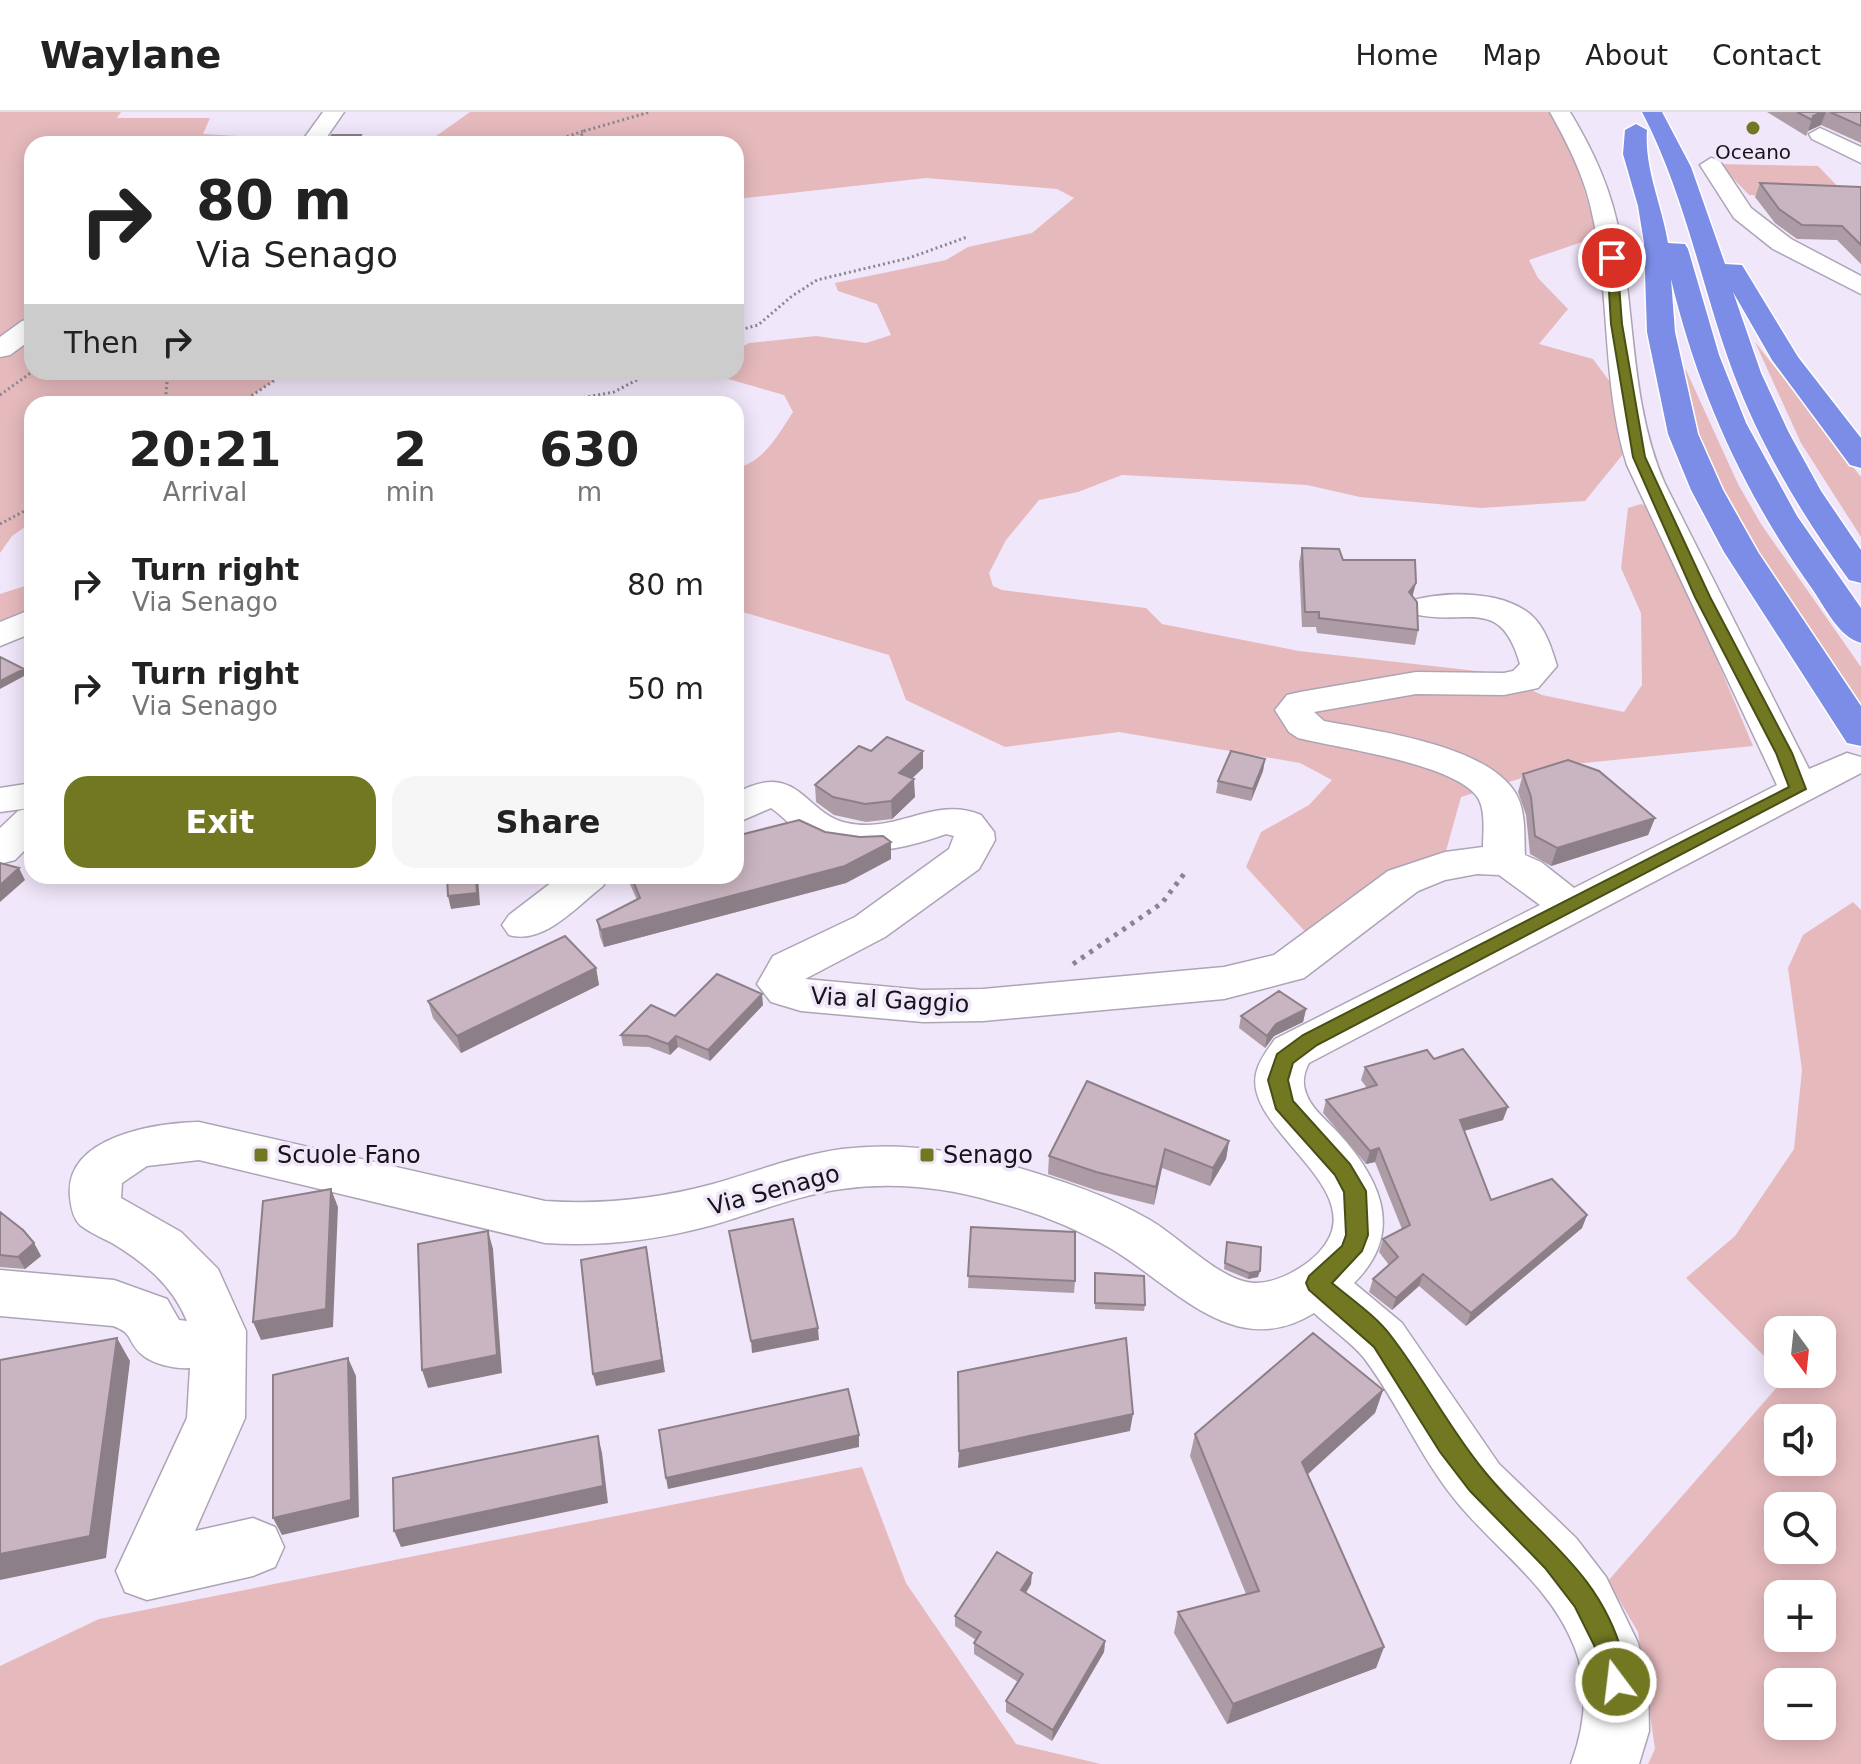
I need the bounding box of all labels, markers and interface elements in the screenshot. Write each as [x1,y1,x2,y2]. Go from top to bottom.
text: Waylane [40,33,221,77]
text: Home [1355,39,1438,72]
text: Map [1482,39,1541,72]
text: About [1585,39,1668,72]
text: Contact [1712,39,1821,72]
marker: Oceano [1744,119,1762,137]
place label: Oceano [1715,140,1791,164]
text: 80 m [196,167,352,232]
icon: right [64,168,168,272]
pin [1578,224,1646,292]
text: Via Senago [196,234,398,275]
icon: arrive [1590,236,1634,280]
icon: right [155,320,199,364]
text: Then [64,325,139,360]
text: 20:21 [128,421,281,477]
text: 2 [394,421,427,477]
text: 630 [539,421,639,477]
text: Arrival [163,477,247,507]
text: min [386,477,435,507]
text: m [577,477,602,507]
text: Turn right [132,552,299,587]
icon: right [64,562,108,606]
text: 80 m [627,567,704,602]
text: Via Senago [132,587,278,617]
text: Turn right [132,656,299,691]
icon: right [64,666,108,710]
text: 50 m [627,671,704,706]
text: Via Senago [132,691,278,721]
button: Exit [64,776,376,868]
button: Share [392,776,704,868]
street label: Via al Gaggio [810,982,970,1018]
place label: Scuole Fano [277,1141,421,1169]
place label: Senago [943,1141,1033,1169]
marker: Scuole Fano [252,1146,270,1164]
marker: Senago [918,1146,936,1164]
street label: Via Senago [705,1159,843,1221]
north arrow [1764,1316,1836,1388]
map controls [1764,1316,1836,1740]
button: sound [1764,1404,1836,1476]
button: search [1764,1492,1836,1564]
button: + [1764,1580,1836,1652]
position arrow [1574,1640,1658,1724]
button: − [1764,1668,1836,1740]

